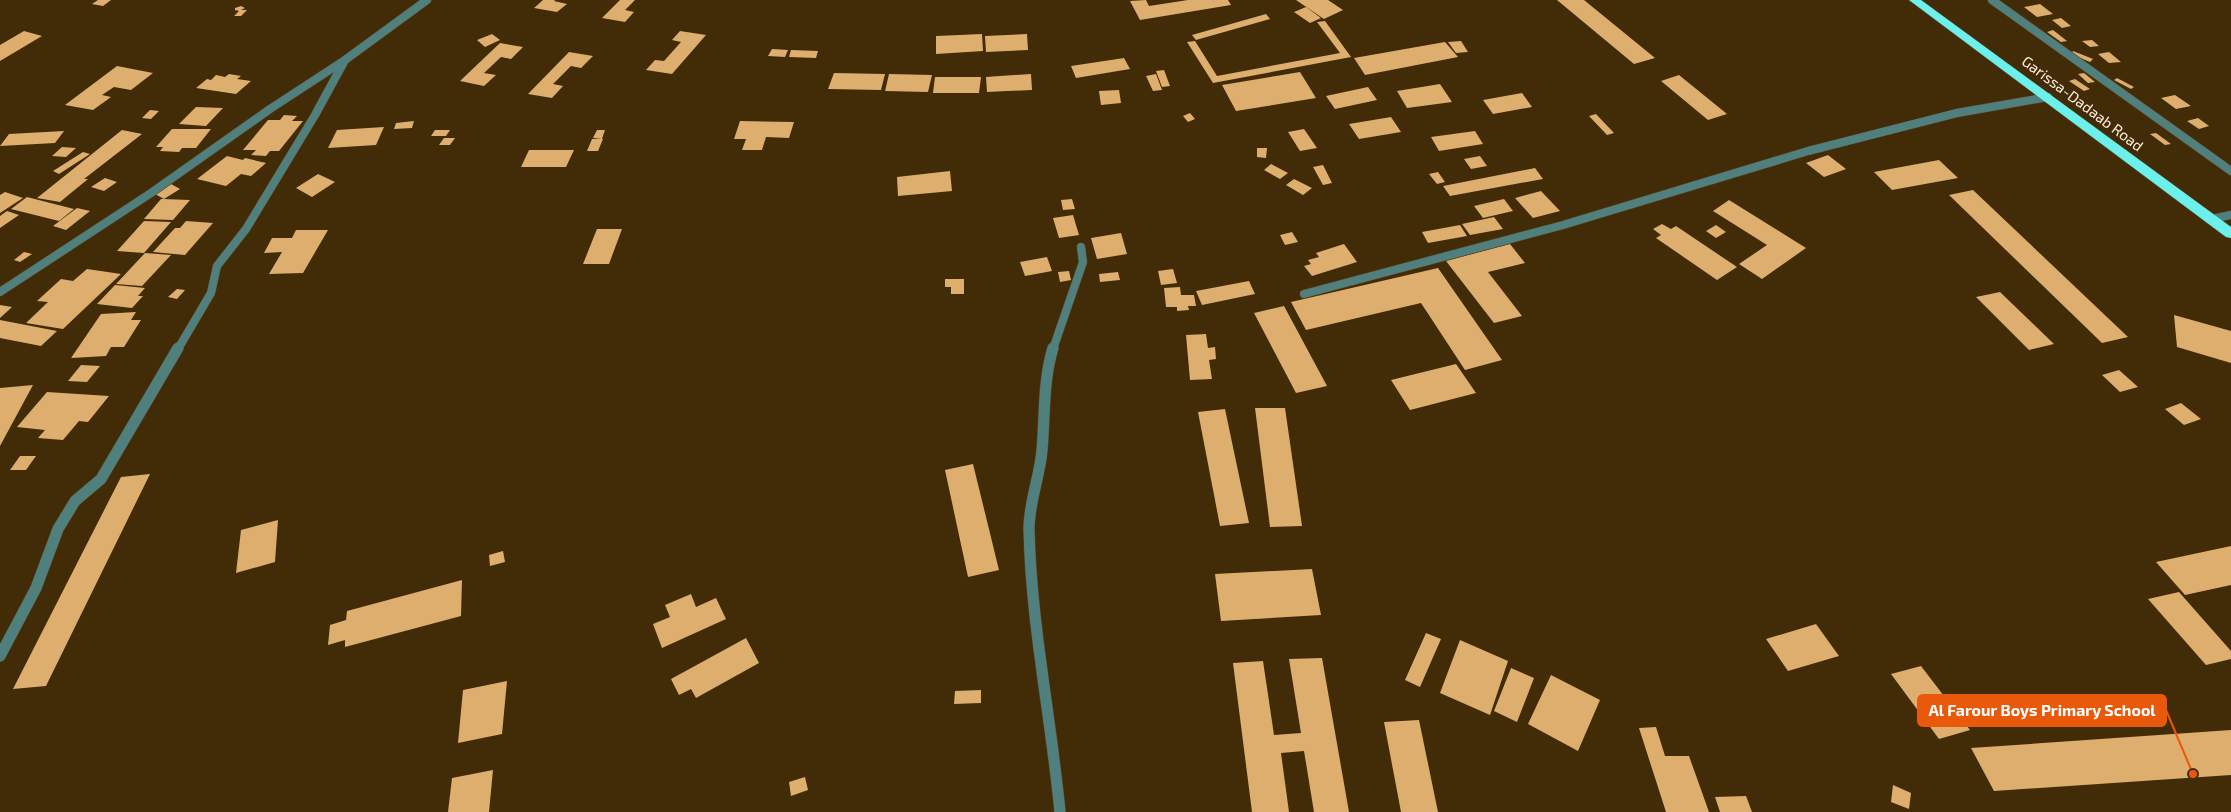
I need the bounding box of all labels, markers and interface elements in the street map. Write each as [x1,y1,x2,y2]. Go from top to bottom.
street label: Garissa-Dadaab Road [2019,51,2147,155]
callout: Al Farour Boys Primary School [1918,695,2166,726]
text: Al Farour Boys Primary School [1928,700,2156,720]

